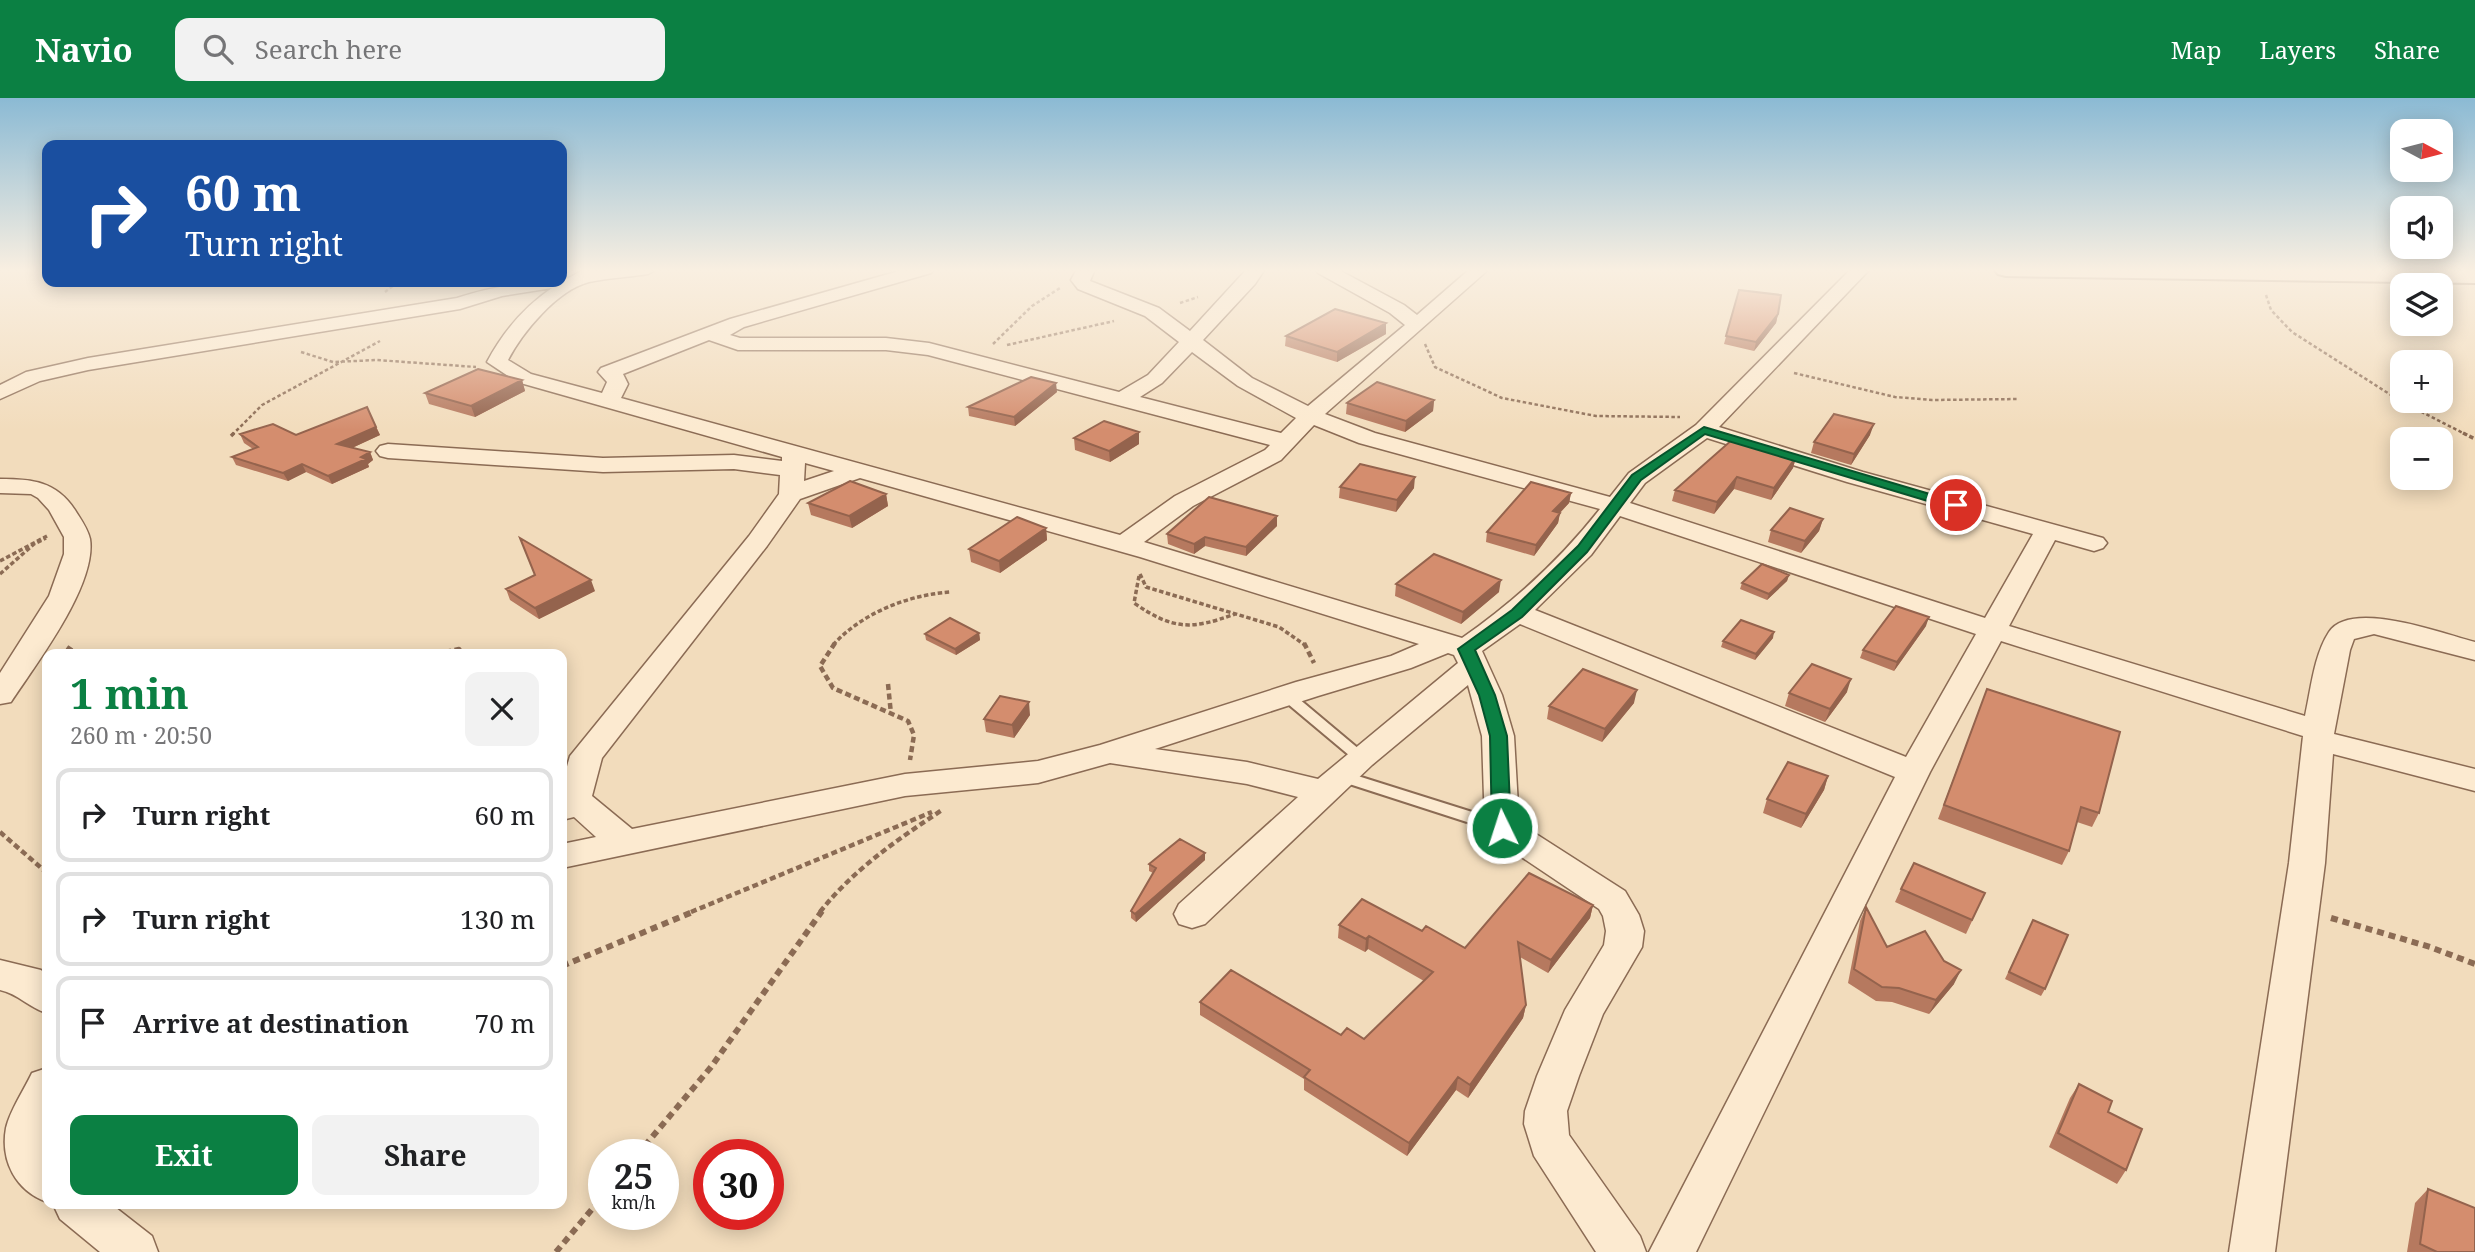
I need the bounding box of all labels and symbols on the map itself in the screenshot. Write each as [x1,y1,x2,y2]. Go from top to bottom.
north arrow [2390,119,2454,182]
pin [1926,475,1986,535]
position arrow [1465,791,1539,865]
speed limit sign: 30 [693,1139,784,1230]

